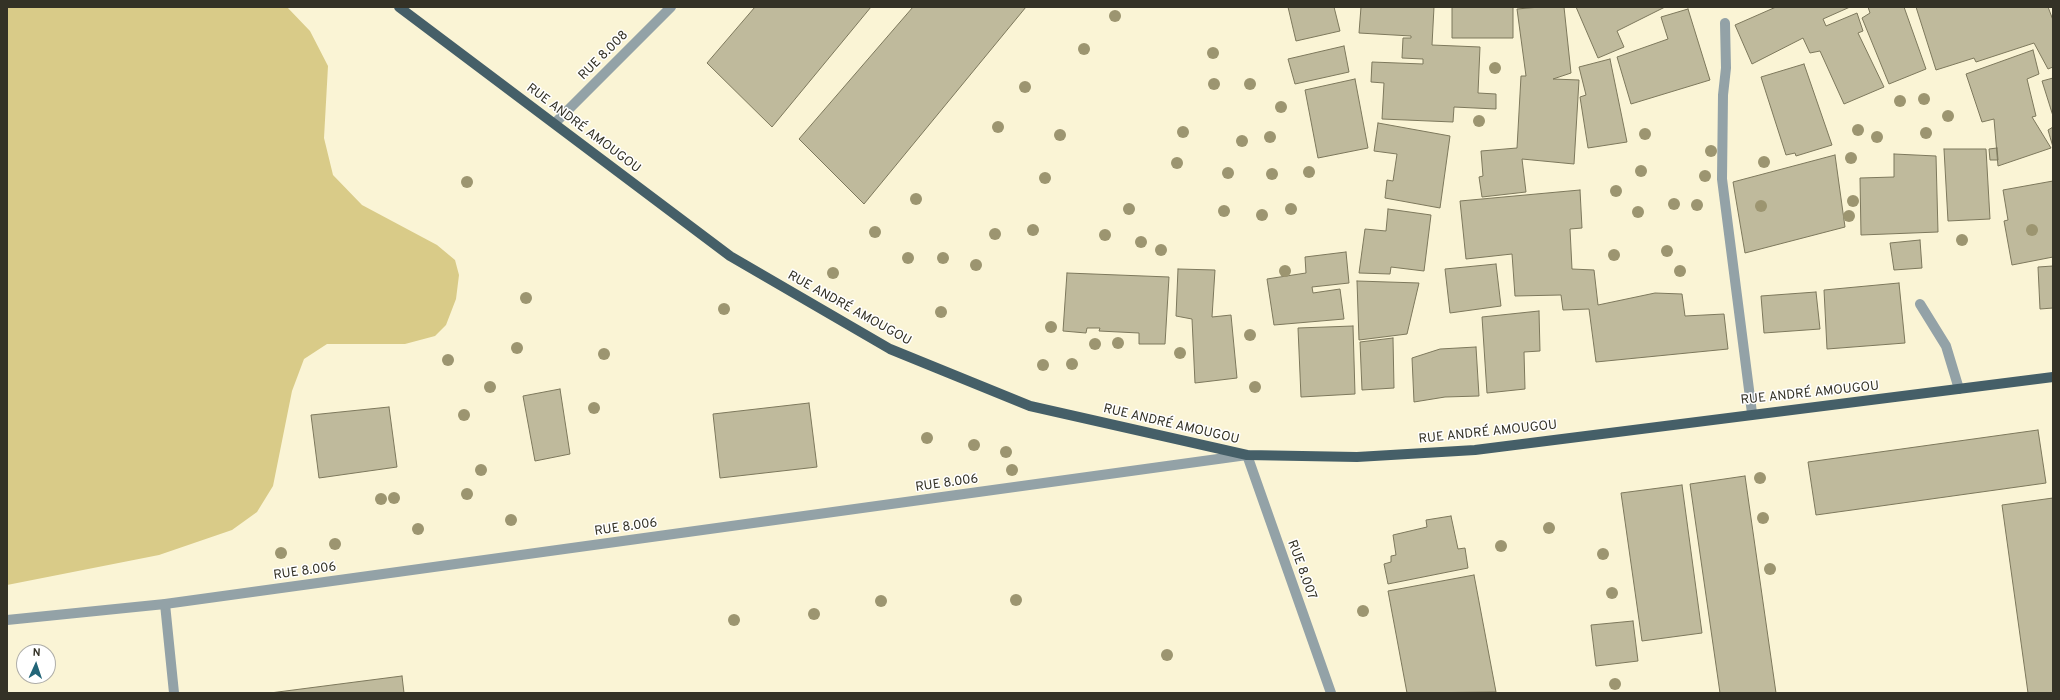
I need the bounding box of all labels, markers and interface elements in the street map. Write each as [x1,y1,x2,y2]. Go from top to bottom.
street label: RUE 8.008 [576,28,632,84]
street label: RUE ANDRÉ AMOUGOU [523,81,643,177]
street label: RUE ANDRÉ AMOUGOU [784,268,914,350]
street label: RUE ANDRÉ AMOUGOU [1740,379,1880,409]
street label: RUE ANDRÉ AMOUGOU [1101,402,1241,448]
street label: RUE ANDRÉ AMOUGOU [1418,418,1558,448]
street label: RUE 8.006 [914,472,980,496]
street label: RUE 8.006 [593,516,659,540]
street label: RUE 8.007 [1283,538,1319,602]
street label: RUE 8.006 [272,560,338,584]
north arrow [16,644,56,684]
text: N [32,646,41,660]

